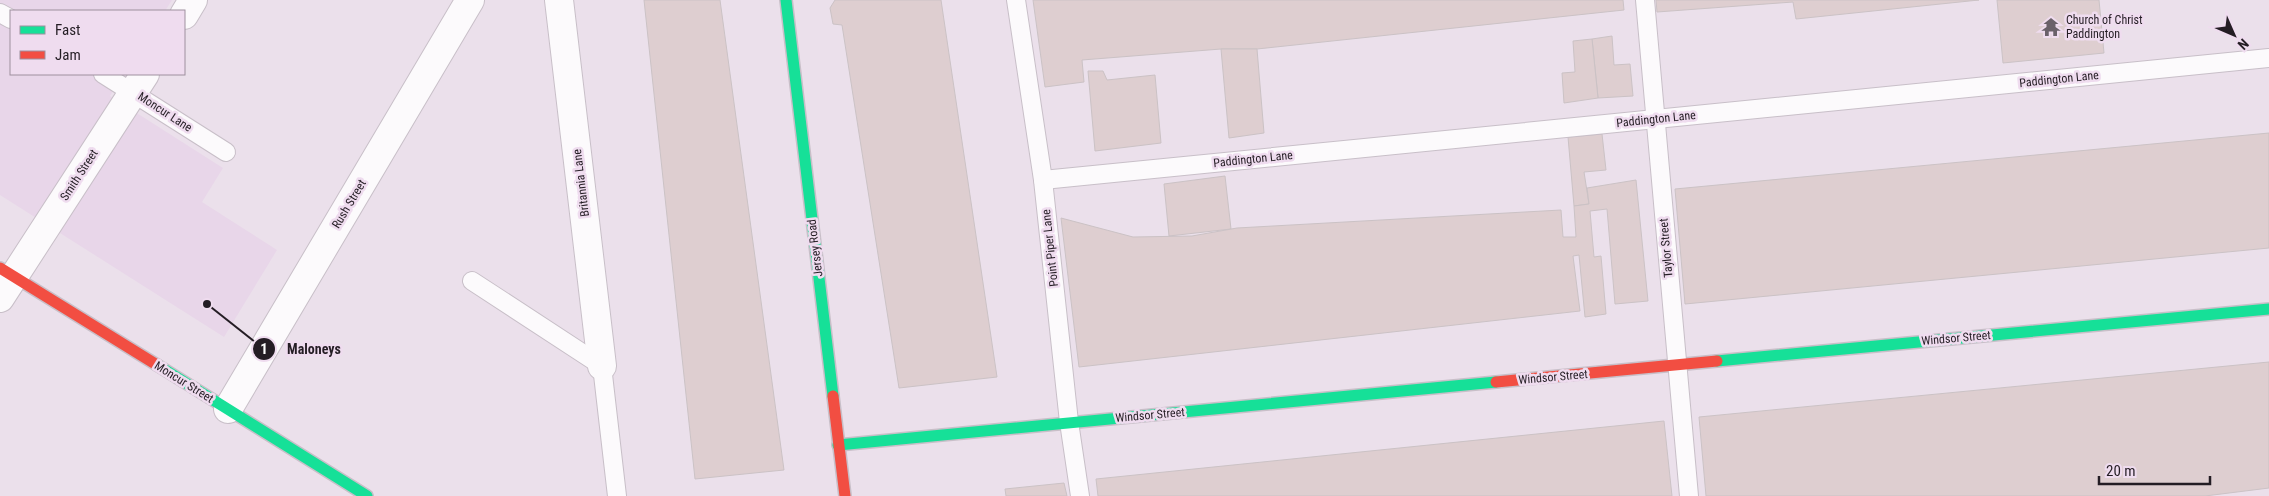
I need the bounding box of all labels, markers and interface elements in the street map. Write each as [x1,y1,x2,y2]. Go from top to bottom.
legend [10,10,185,75]
north arrow [2209,10,2259,60]
place label: Church of Christ Paddington [2066,13,2143,41]
temple icon: Church of Christ Paddington [2040,16,2062,38]
text: Fast [55,21,80,39]
text: N [2235,36,2252,53]
text: Jam [55,46,81,64]
street label: Paddington Lane [2019,68,2100,90]
street label: Moncur Lane [135,89,195,135]
street label: Paddington Lane [1616,108,1697,130]
street label: Smith Street [57,146,101,203]
street label: Britannia Lane [570,148,592,218]
street label: Paddington Lane [1213,148,1294,170]
street label: Rush Street [329,177,369,231]
street label: Point Piper Lane [1039,208,1061,287]
street label: Taylor Street [1656,217,1676,278]
street label: Jersey Road [805,218,825,278]
street label: Windsor Street [1921,328,1992,348]
callout: Maloneys [252,334,351,363]
text: 1 [260,340,268,358]
text: Maloneys [287,341,341,357]
street label: Moncur Street [152,358,216,406]
street label: Windsor Street [1518,367,1589,387]
street label: Windsor Street [1115,405,1186,425]
scale bar [2099,454,2210,486]
text: 20 m [2106,462,2136,480]

